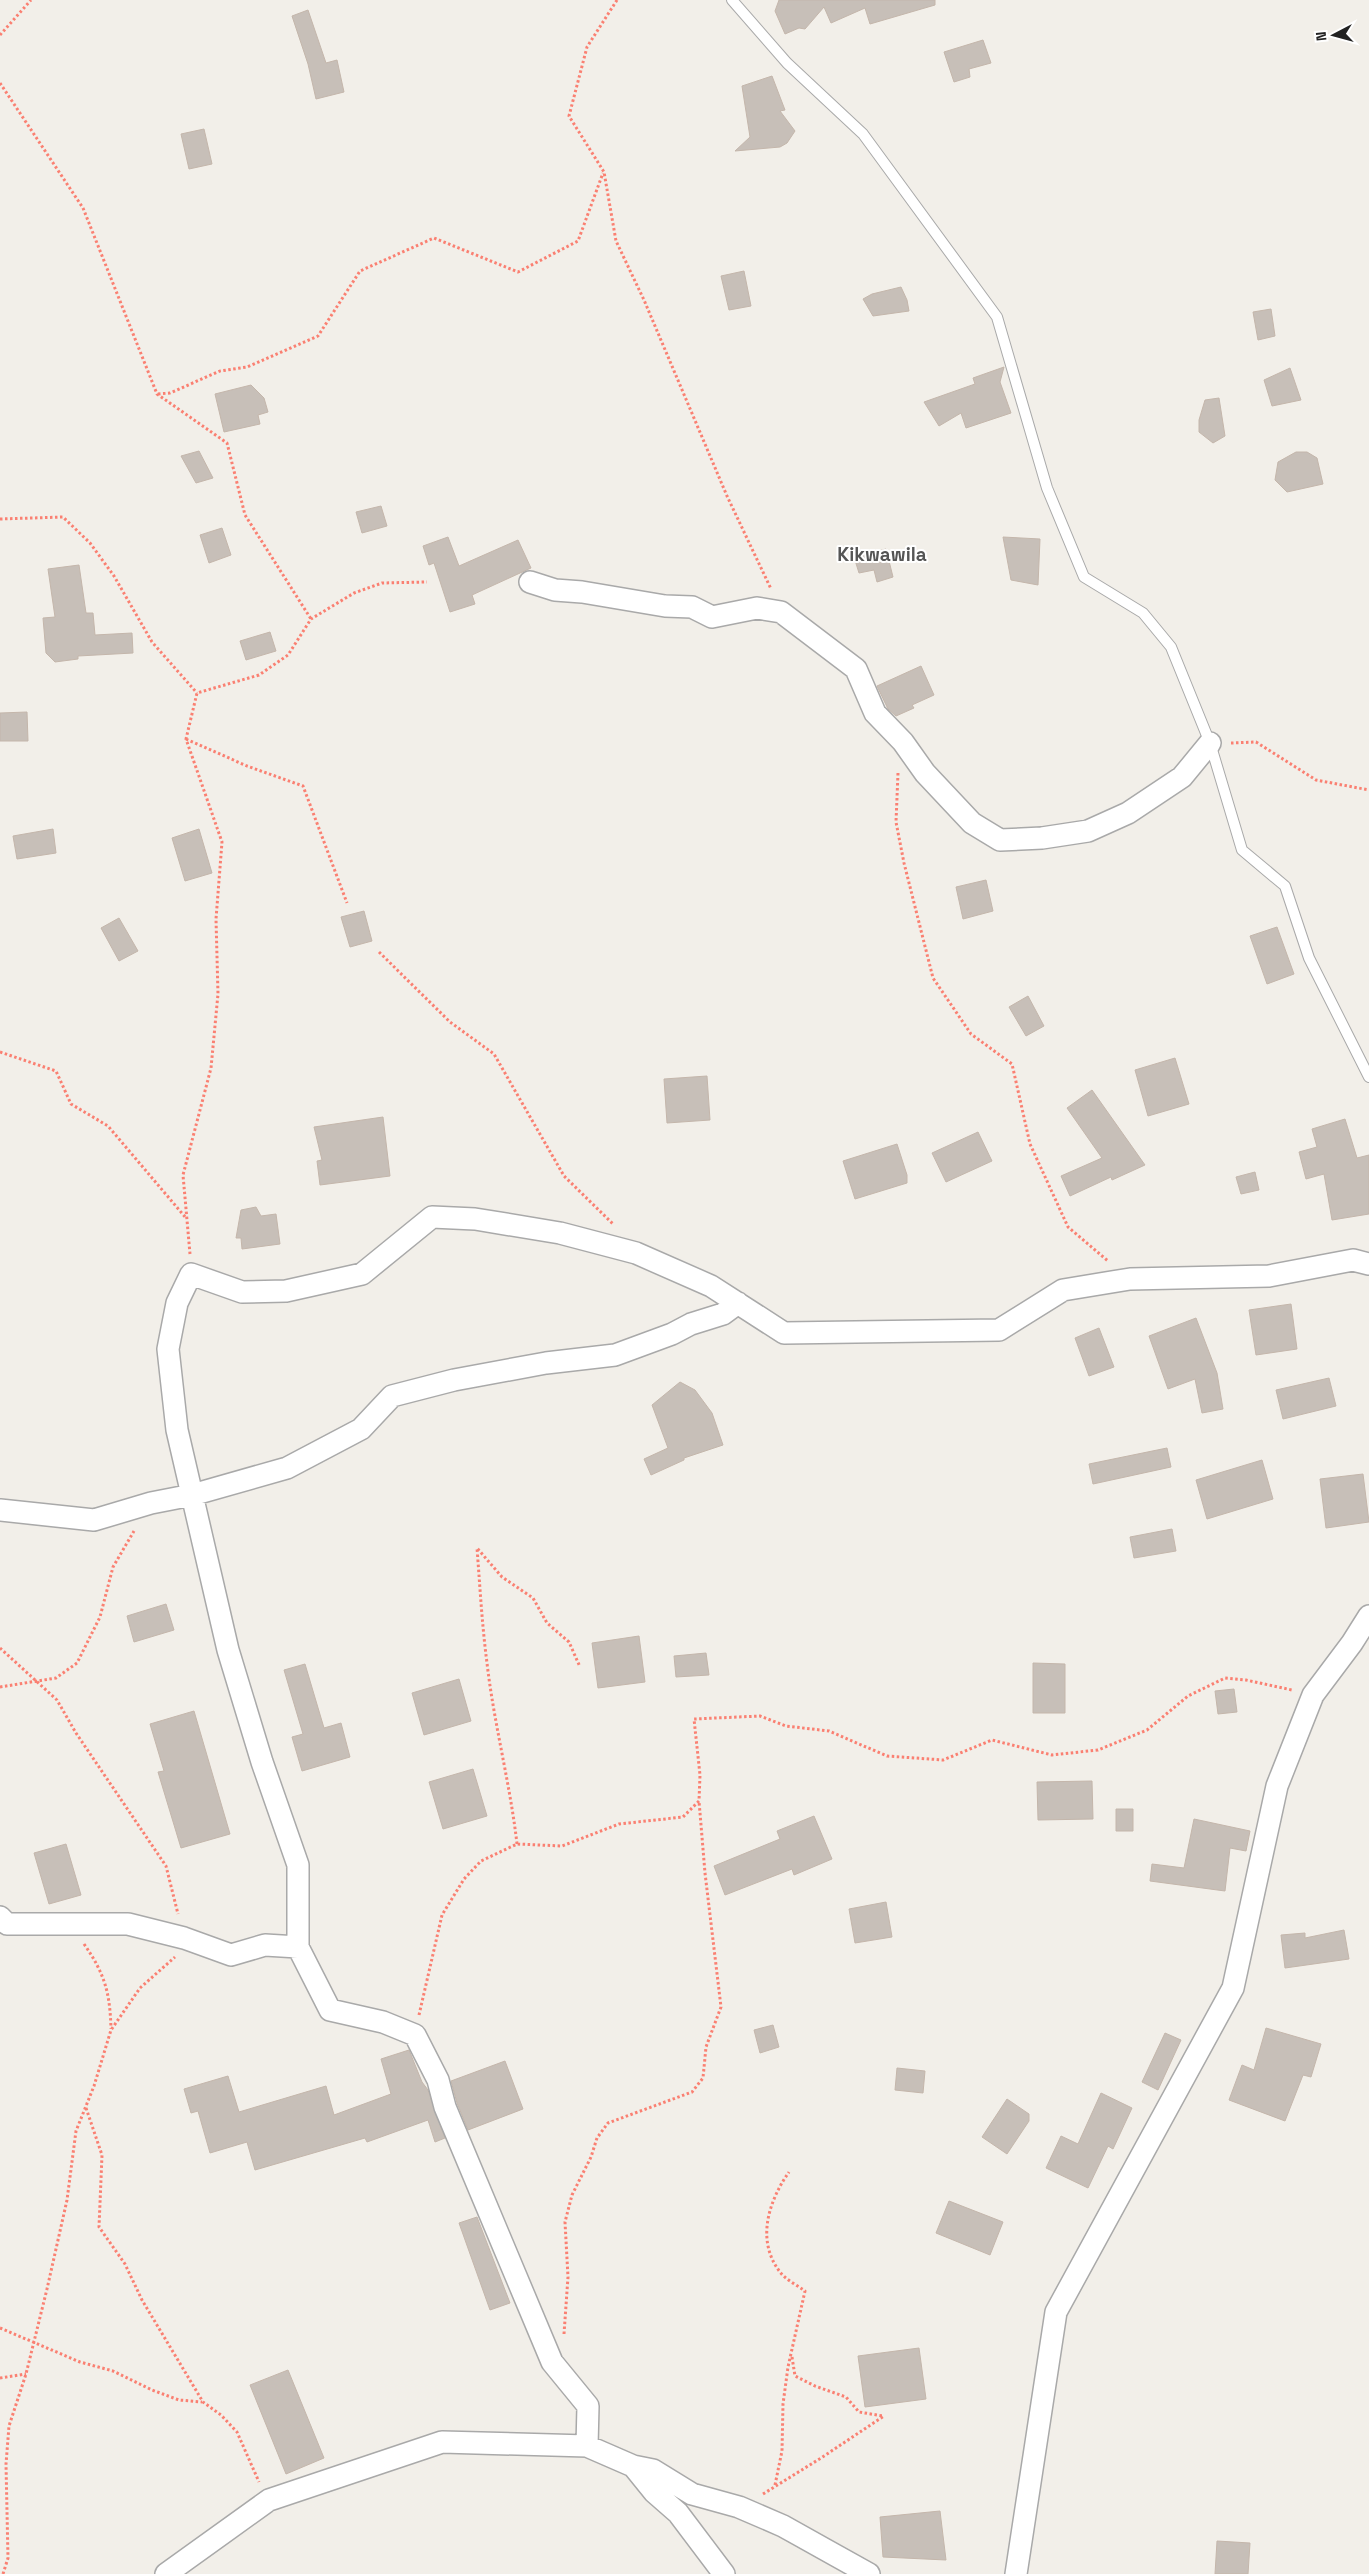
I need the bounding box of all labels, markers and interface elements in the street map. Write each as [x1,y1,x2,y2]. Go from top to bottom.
north arrow [1309,10,1359,60]
text: N [1312,31,1331,42]
district label: Kikwawila [837,542,927,567]

